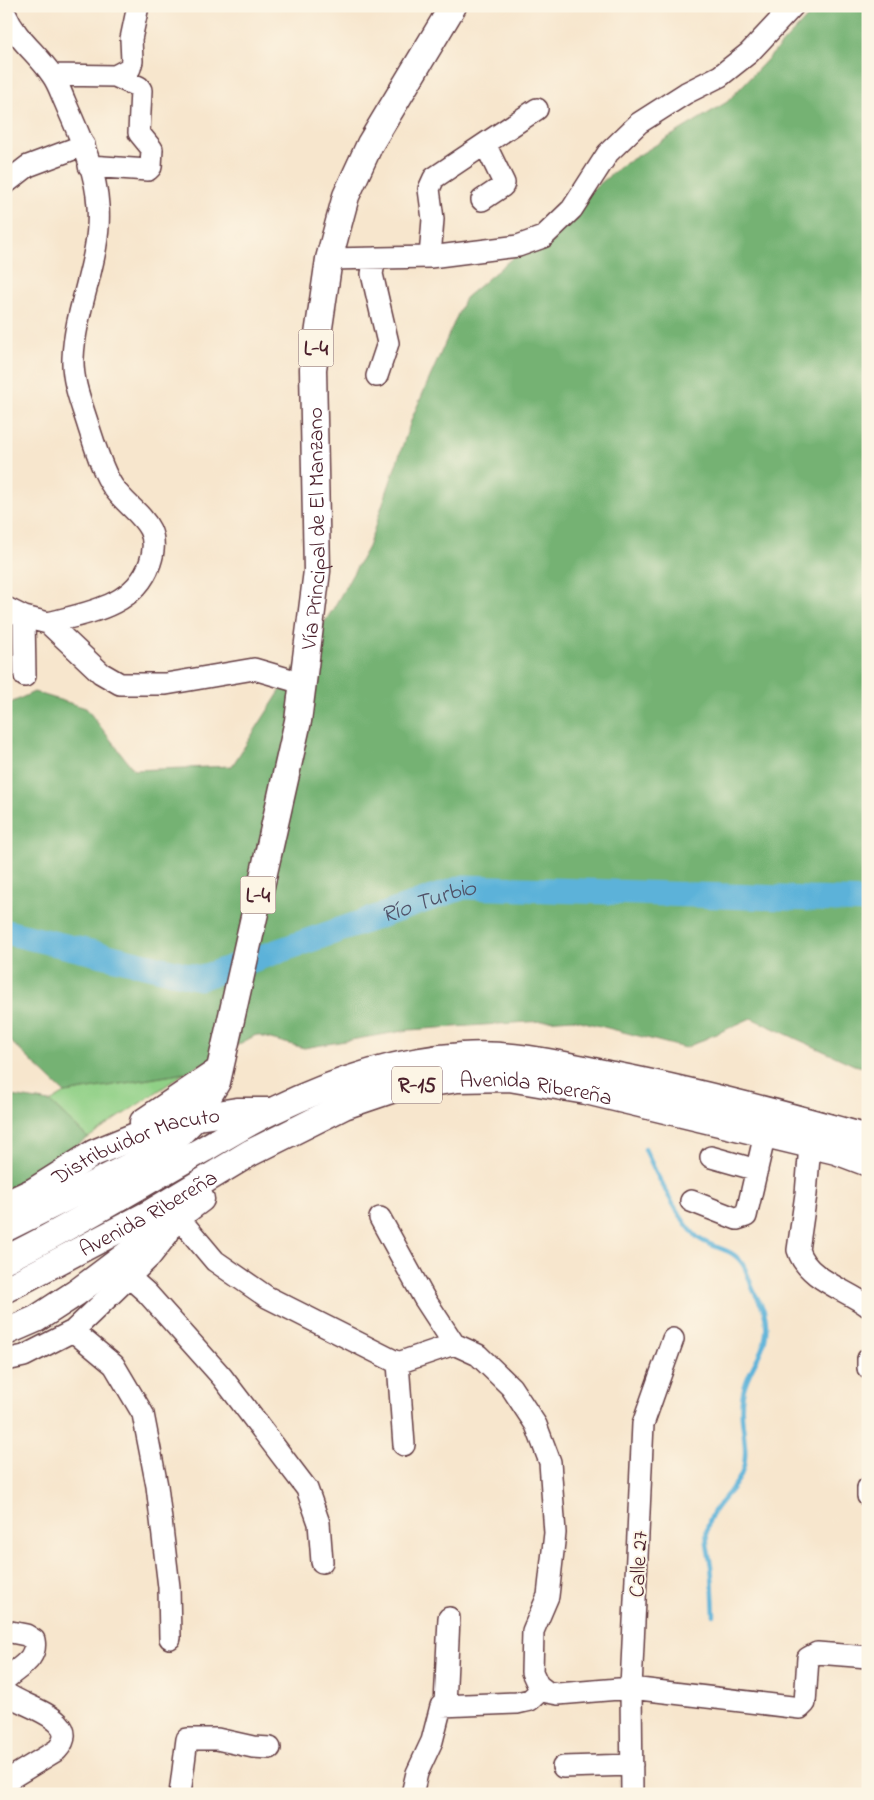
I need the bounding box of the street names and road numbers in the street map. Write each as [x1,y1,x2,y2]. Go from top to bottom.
road number: L-4 [298,329,334,366]
street label: Vía Principal de El Manzano [294,407,336,653]
road number: L-4 [240,876,276,914]
street label: Avenida Ribereña [459,1065,615,1116]
road number: R-15 [392,1066,442,1104]
street label: Distribuidor Macuto [46,1101,222,1195]
street label: Avenida Ribereña [74,1163,224,1267]
street label: Calle 27 [622,1530,658,1598]

